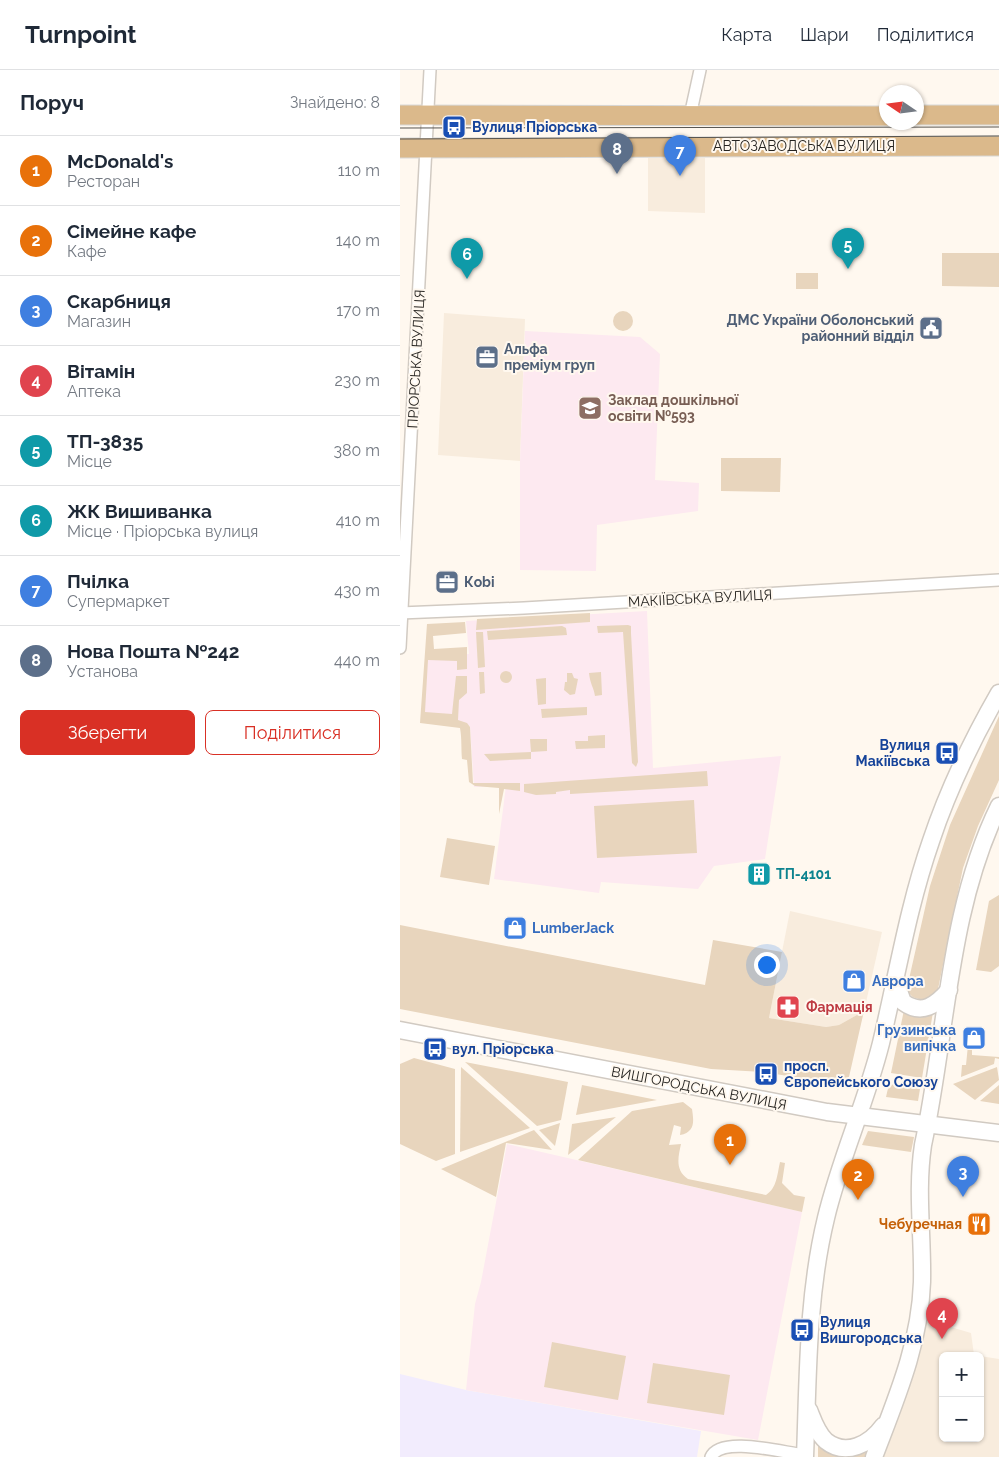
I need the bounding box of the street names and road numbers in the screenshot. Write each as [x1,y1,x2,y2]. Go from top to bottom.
street label: АВТОЗАВОДСЬКА ВУЛИЦЯ [713,138,895,154]
street label: ПРІОРСЬКА ВУЛИЦЯ [404,289,428,429]
street label: МАКІЇВСЬКА ВУЛИЦЯ [627,584,773,610]
street label: ВИШГОРОДСЬКА ВУЛИЦЯ [610,1063,788,1113]

